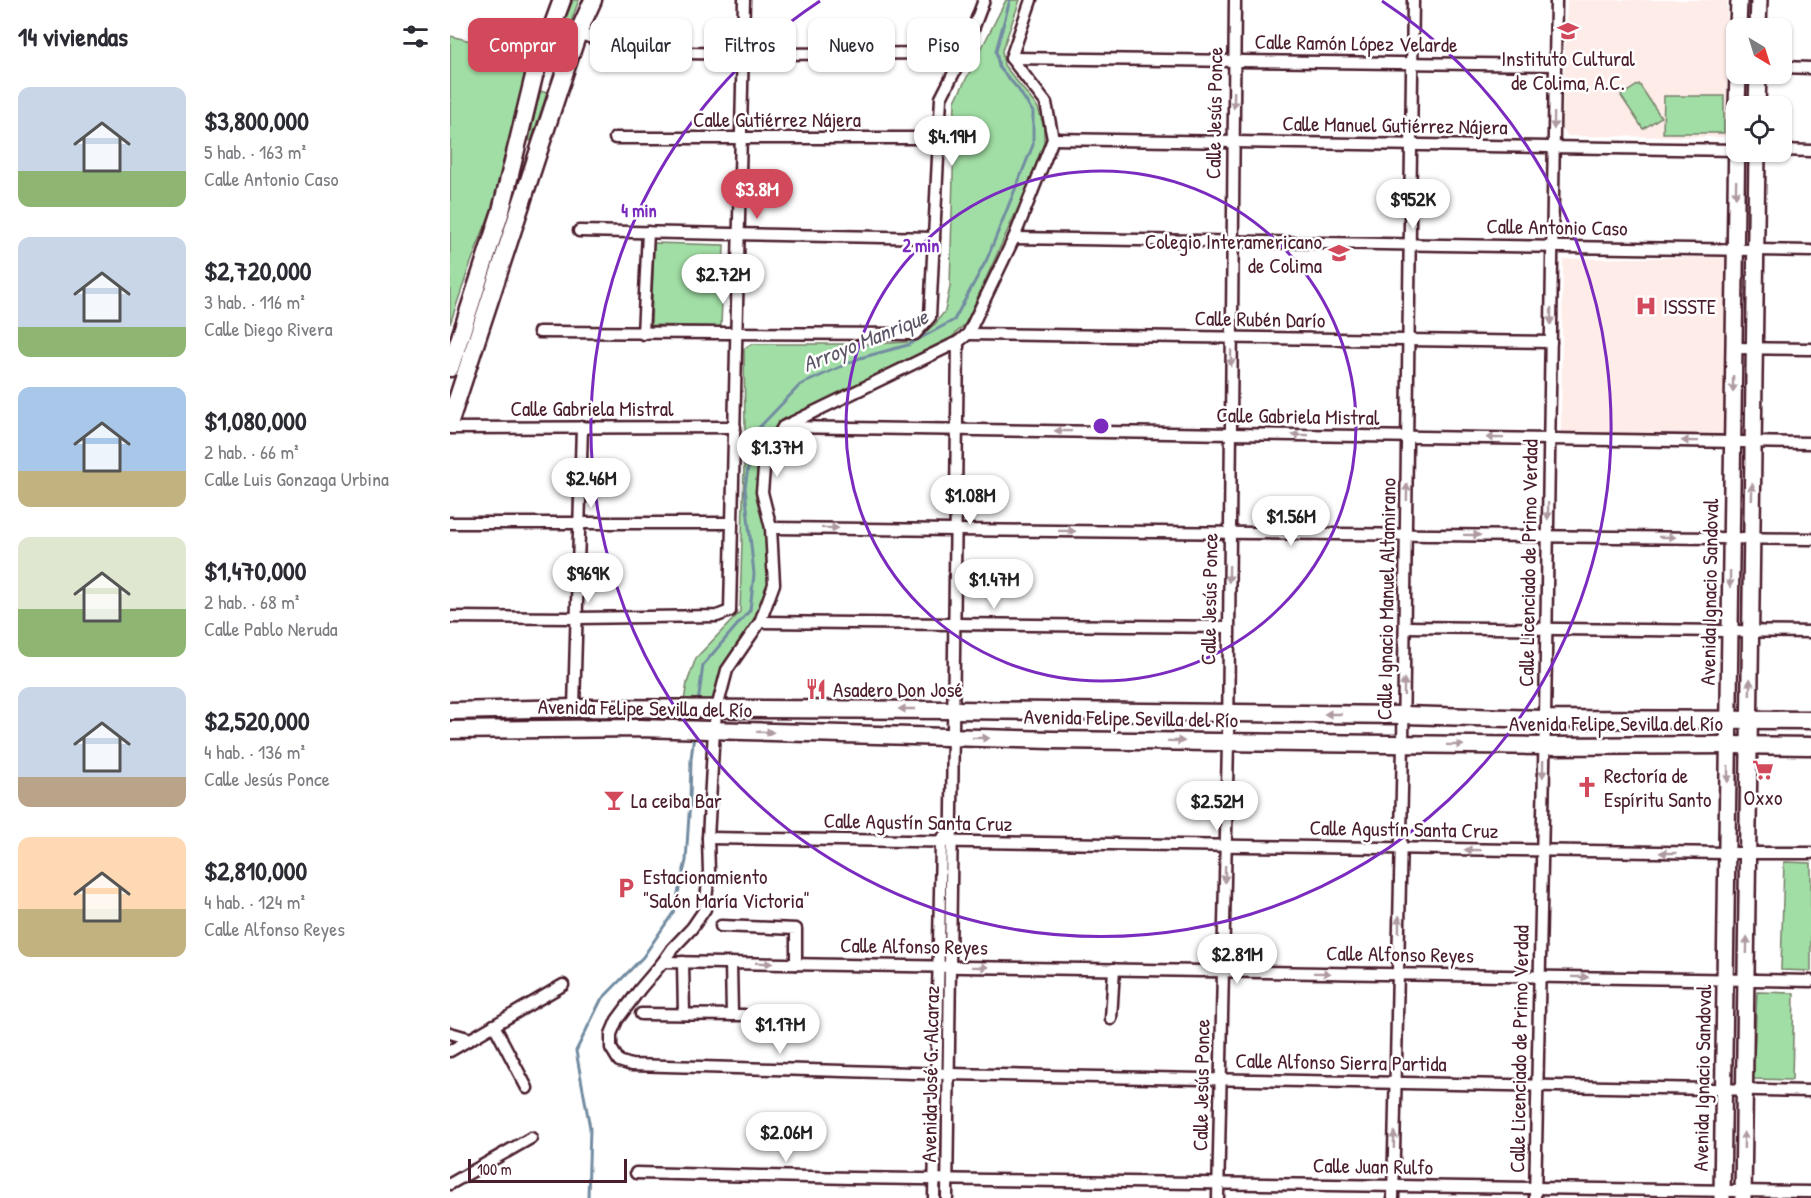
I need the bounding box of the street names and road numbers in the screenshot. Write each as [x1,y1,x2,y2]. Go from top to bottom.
street label: Calle Ramón López Velarde [1254,27,1458,59]
street label: Calle Jesús Ponce [1198,47,1230,179]
street label: Calle Gutiérrez Nájera [693,105,861,134]
street label: Calle Manuel Gutiérrez Nájera [1282,109,1508,141]
street label: Calle Antonio Caso [1486,211,1628,243]
street label: Calle Rubén Darío [1194,303,1326,335]
street label: Calle Gabriela Mistral [510,394,674,423]
street label: Calle Gabriela Mistral [1216,400,1380,432]
street label: Calle Licenciado de Primo Verdad [1511,439,1545,687]
street label: Calle Ignacio Manuel Altamirano [1369,478,1403,720]
street label: Avenida Ignacio Sandoval [1693,498,1725,686]
street label: Calle Jesús Ponce [1193,533,1225,665]
street label: Avenida Felipe Sevilla del Río [538,692,752,724]
street label: Avenida Felipe Sevilla del Río [1024,702,1238,734]
street label: Avenida Felipe Sevilla del Río [1509,709,1723,738]
street label: Calle Agustín Santa Cruz [823,806,1013,838]
street label: Calle Agustín Santa Cruz [1309,813,1499,845]
street label: Calle Licenciado de Primo Verdad [1502,925,1536,1173]
street label: Calle Alfonso Reyes [840,930,988,962]
street label: Calle Alfonso Reyes [1326,938,1474,970]
street label: Avenida Ignacio Sandoval [1686,984,1718,1172]
street label: Avenida José G. Alcaraz [914,985,946,1163]
street label: Calle Jesús Ponce [1185,1019,1217,1151]
street label: Calle Alfonso Sierra Partida [1235,1046,1447,1078]
street label: Calle Juan Rulfo [1313,1150,1433,1182]

